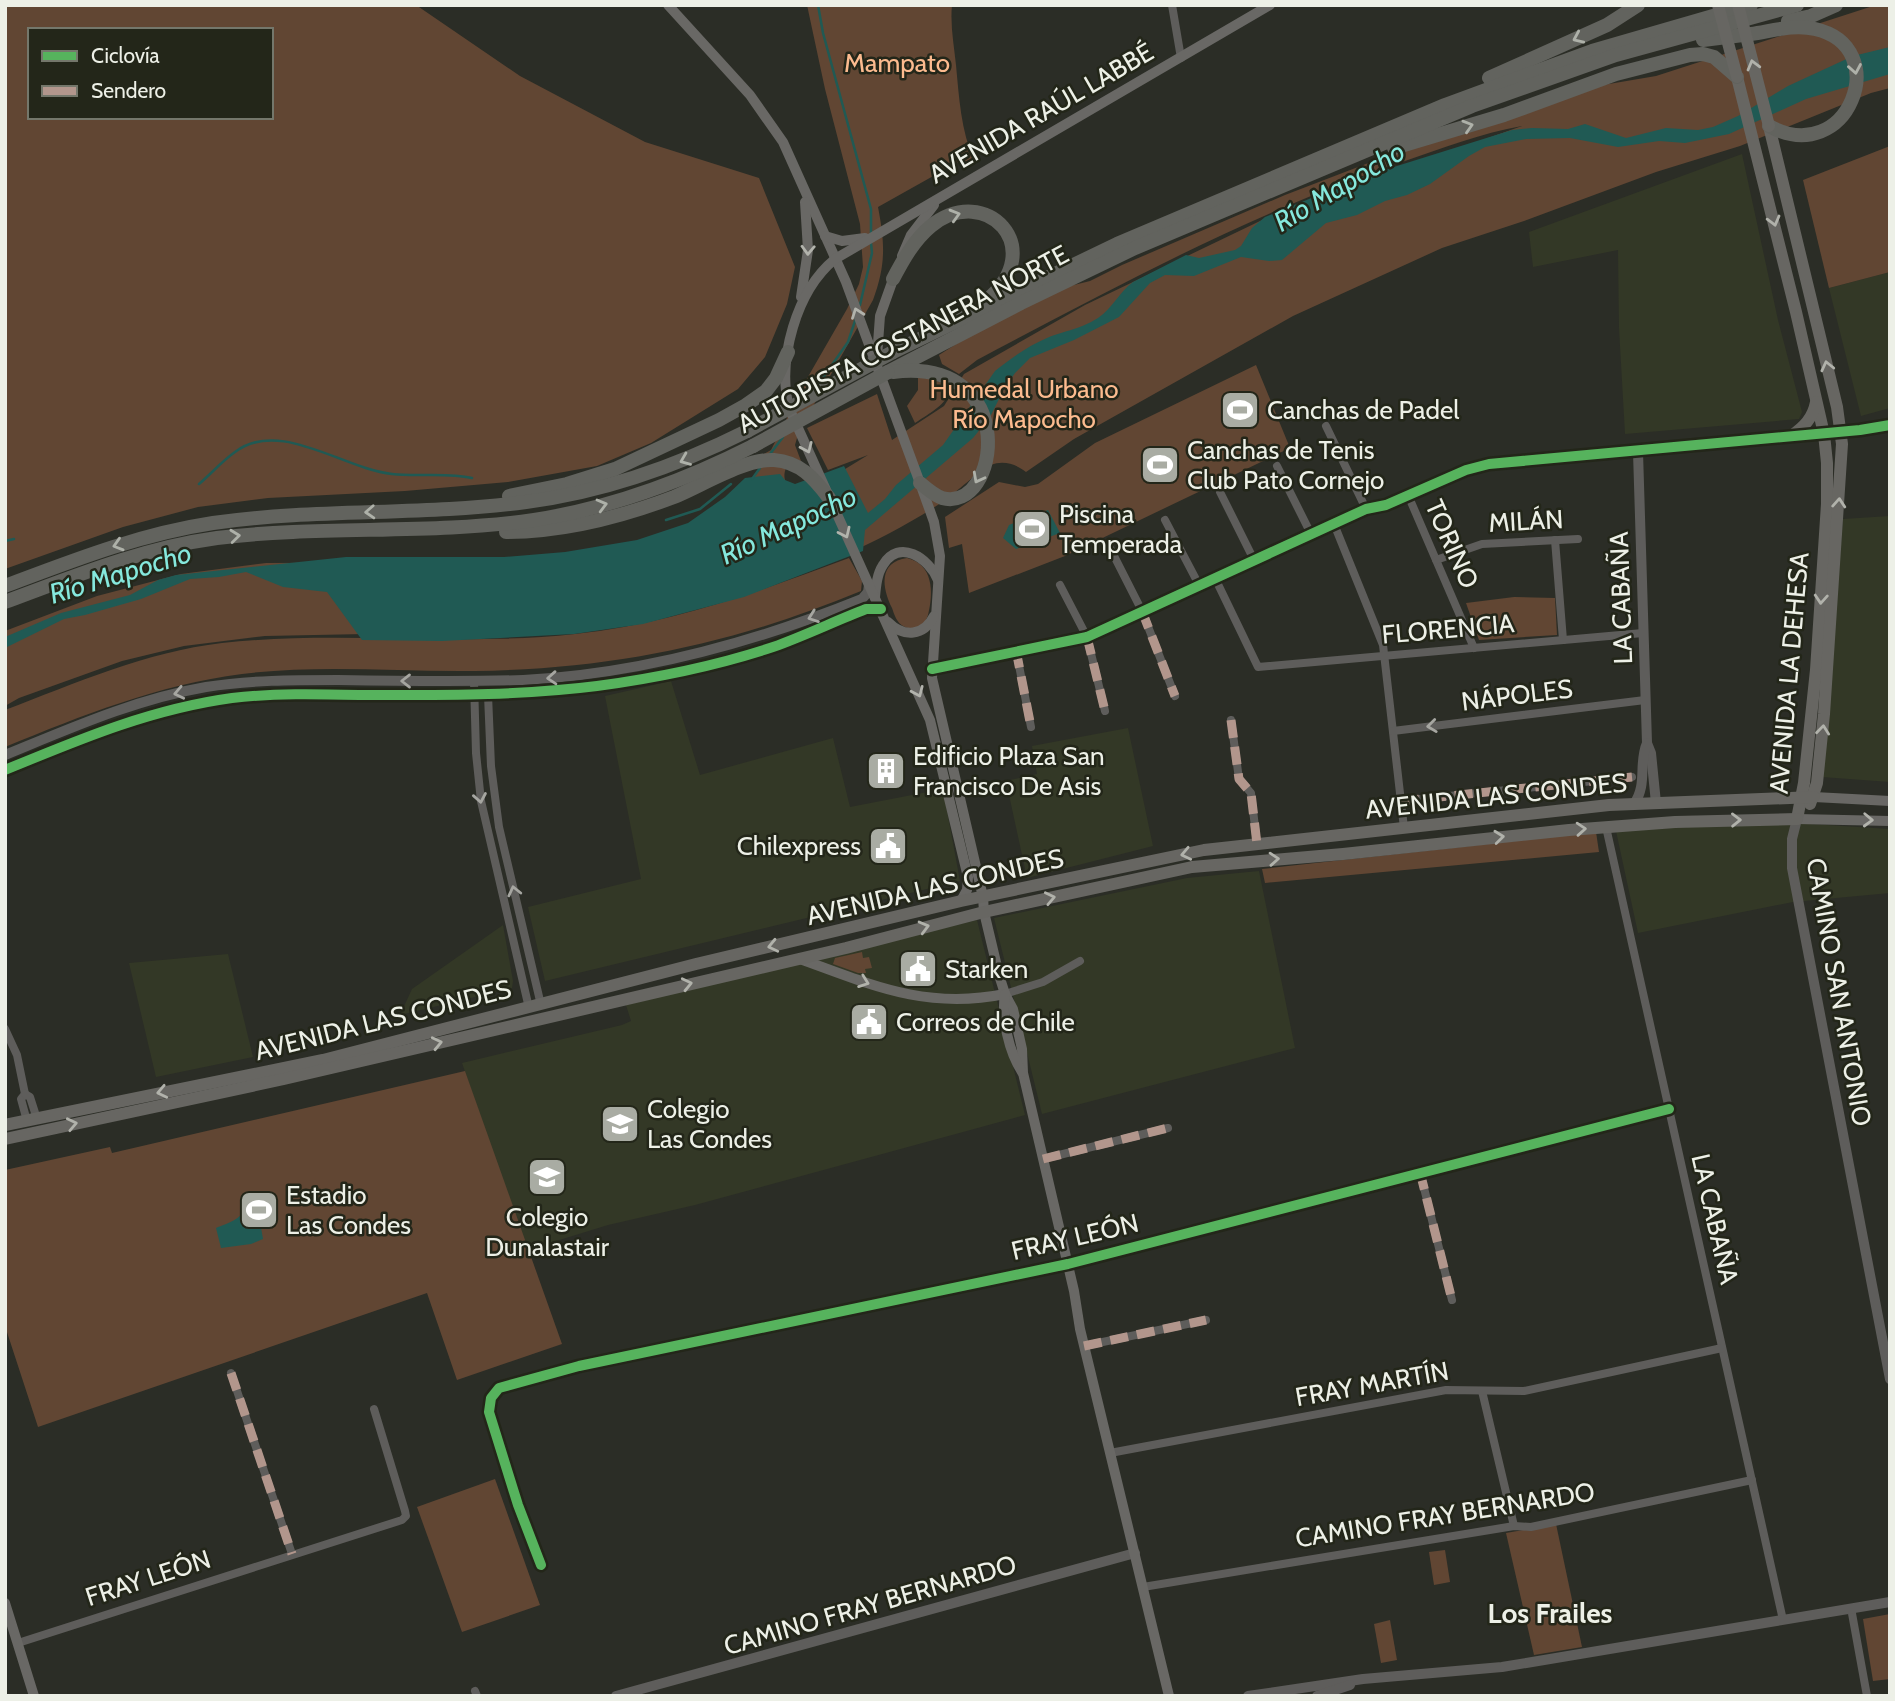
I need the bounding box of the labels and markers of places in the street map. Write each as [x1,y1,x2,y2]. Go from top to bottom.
sports icon: Canchas de Padel [1219,389,1261,431]
place label: Canchas de Padel [1267,394,1459,426]
place label: Canchas de Tenis Club Pato Cornejo [1187,434,1384,496]
sports icon: Canchas de Tenis Club Pato Cornejo [1139,444,1181,486]
place label: Piscina Temperada [1059,498,1183,560]
sports icon: Piscina Temperada [1011,508,1053,550]
place label: Edificio Plaza San Francisco De Asis [913,740,1105,802]
building icon: Edificio Plaza San Francisco De Asis [865,750,907,792]
public building icon: Chilexpress [867,825,909,867]
place label: Chilexpress [737,830,861,862]
public building icon: Starken [897,948,939,990]
place label: Starken [945,953,1028,985]
public building icon: Correos de Chile [848,1001,890,1043]
place label: Correos de Chile [896,1006,1075,1038]
place label: Colegio Las Condes [647,1093,772,1155]
school or university icon: Colegio Las Condes [599,1103,641,1145]
school or university icon: Colegio Dunalastair [526,1156,568,1198]
place label: Estadio Las Condes [286,1179,411,1241]
sports icon: Estadio Las Condes [238,1189,280,1231]
place label: Colegio Dunalastair [485,1201,610,1263]

